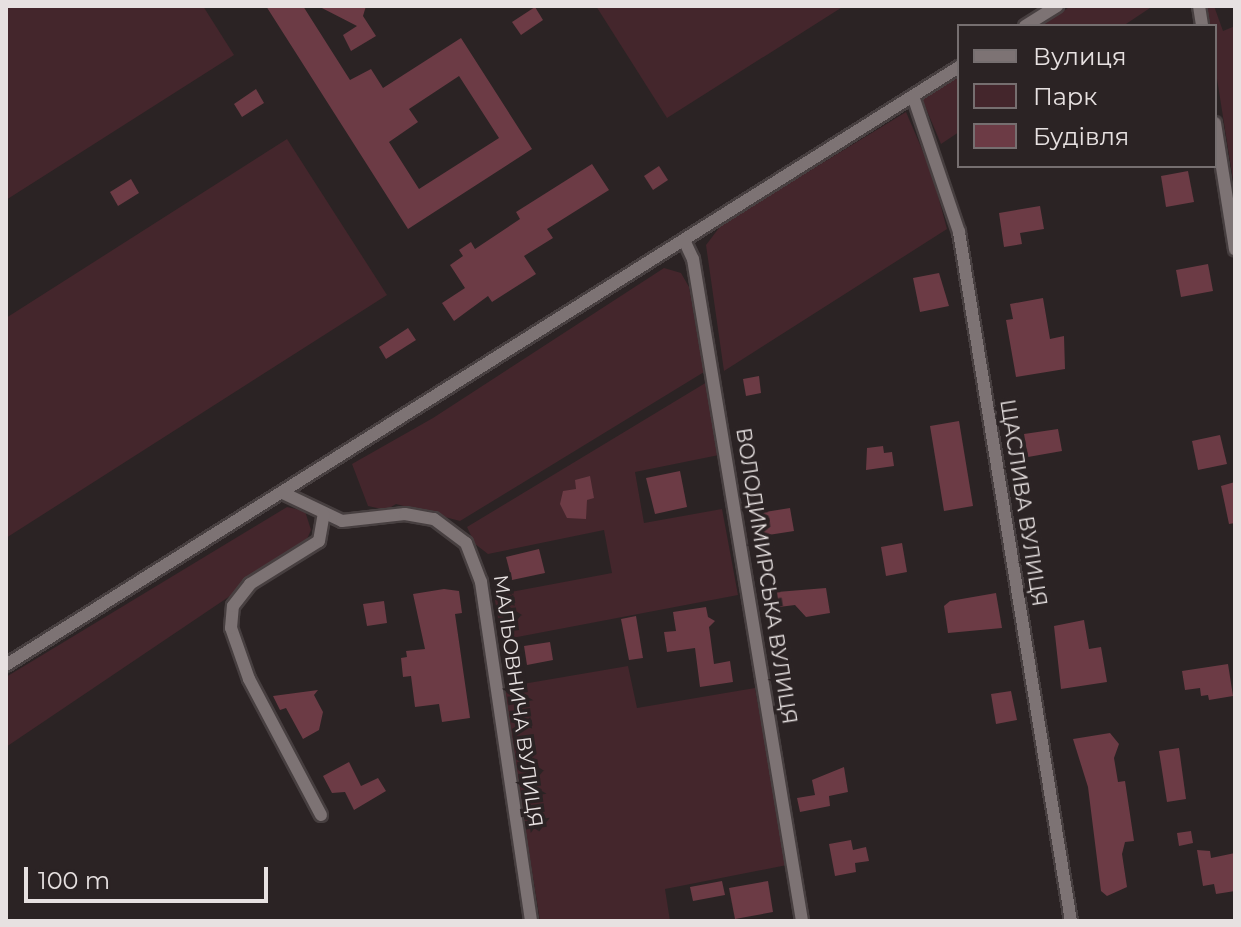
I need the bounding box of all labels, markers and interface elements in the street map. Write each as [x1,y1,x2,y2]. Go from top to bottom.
legend [957,24,1217,168]
text: Вулиця [1033,42,1126,71]
text: Парк [1033,82,1097,111]
text: Будівля [1033,122,1129,151]
street label: ЩАСЛИВА ВУЛИЦЯ [995,398,1051,608]
street label: ВОЛОДИМИРСЬКА ВУЛИЦЯ [731,426,801,726]
street label: МАЛЬОВНИЧА ВУЛИЦЯ [488,573,548,829]
scale bar [28,851,272,901]
text: 100 m [38,866,110,895]

